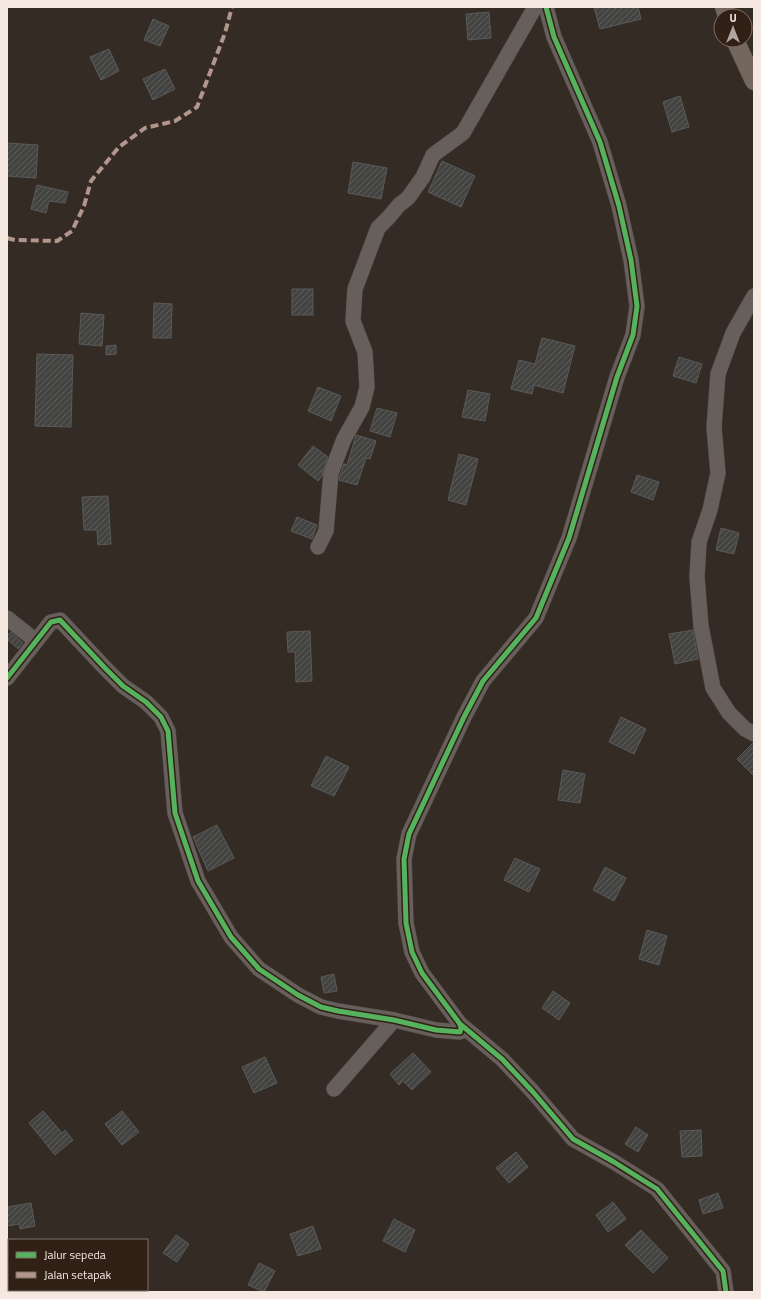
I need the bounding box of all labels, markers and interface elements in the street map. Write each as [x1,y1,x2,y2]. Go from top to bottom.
north arrow [713,8,753,48]
text: U [729,10,737,26]
legend [8,1239,148,1291]
text: Jalur sepeda [44,1245,106,1264]
text: Jalan setapak [44,1265,112,1284]

